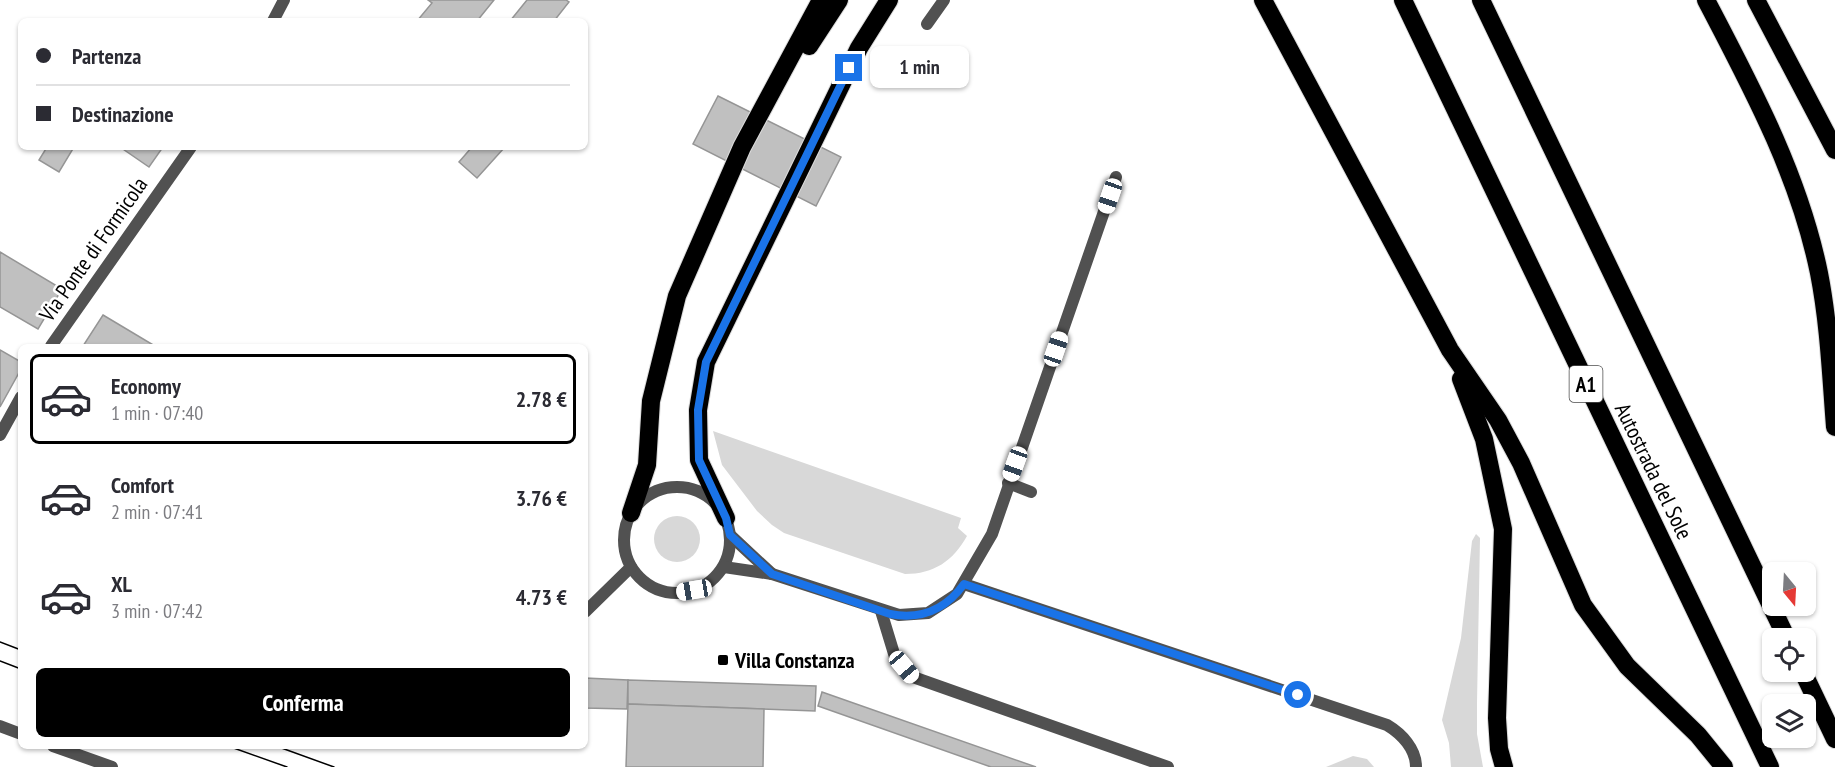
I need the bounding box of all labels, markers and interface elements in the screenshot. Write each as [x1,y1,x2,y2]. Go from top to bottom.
text: Partenza [72,42,141,70]
callout: 1 min [870,47,969,89]
route end [835,54,862,81]
text: 1 min [899,54,940,80]
text: Destinazione [72,100,174,128]
street label: Via Ponte di Formicola [32,171,153,328]
car [1096,176,1124,216]
car [1042,329,1070,369]
road number: A1 [1570,366,1602,402]
icon: car [39,372,93,426]
text: Economy [111,372,181,400]
text: 2.78 € [516,385,567,413]
street label: Autostrada del Sole [1609,398,1699,544]
text: 1 min · 07:40 [111,400,203,426]
car [1000,444,1030,484]
icon: car [39,471,93,525]
text: Comfort [111,471,174,499]
text: 3.76 € [516,484,567,512]
text: 2 min · 07:41 [111,499,203,525]
north arrow [1762,562,1816,616]
map controls [1762,562,1816,748]
icon: car [39,570,93,624]
text: XL [111,570,132,598]
car [675,578,713,602]
text: 4.73 € [516,583,567,611]
text: 3 min · 07:42 [111,598,203,624]
button: locate [1762,628,1816,682]
place label: Villa Constanza [734,646,855,674]
car [886,647,922,687]
marker: Villa Constanza [716,653,730,667]
button: Conferma [36,668,570,737]
route start [1284,681,1311,708]
button: layers [1762,694,1816,748]

